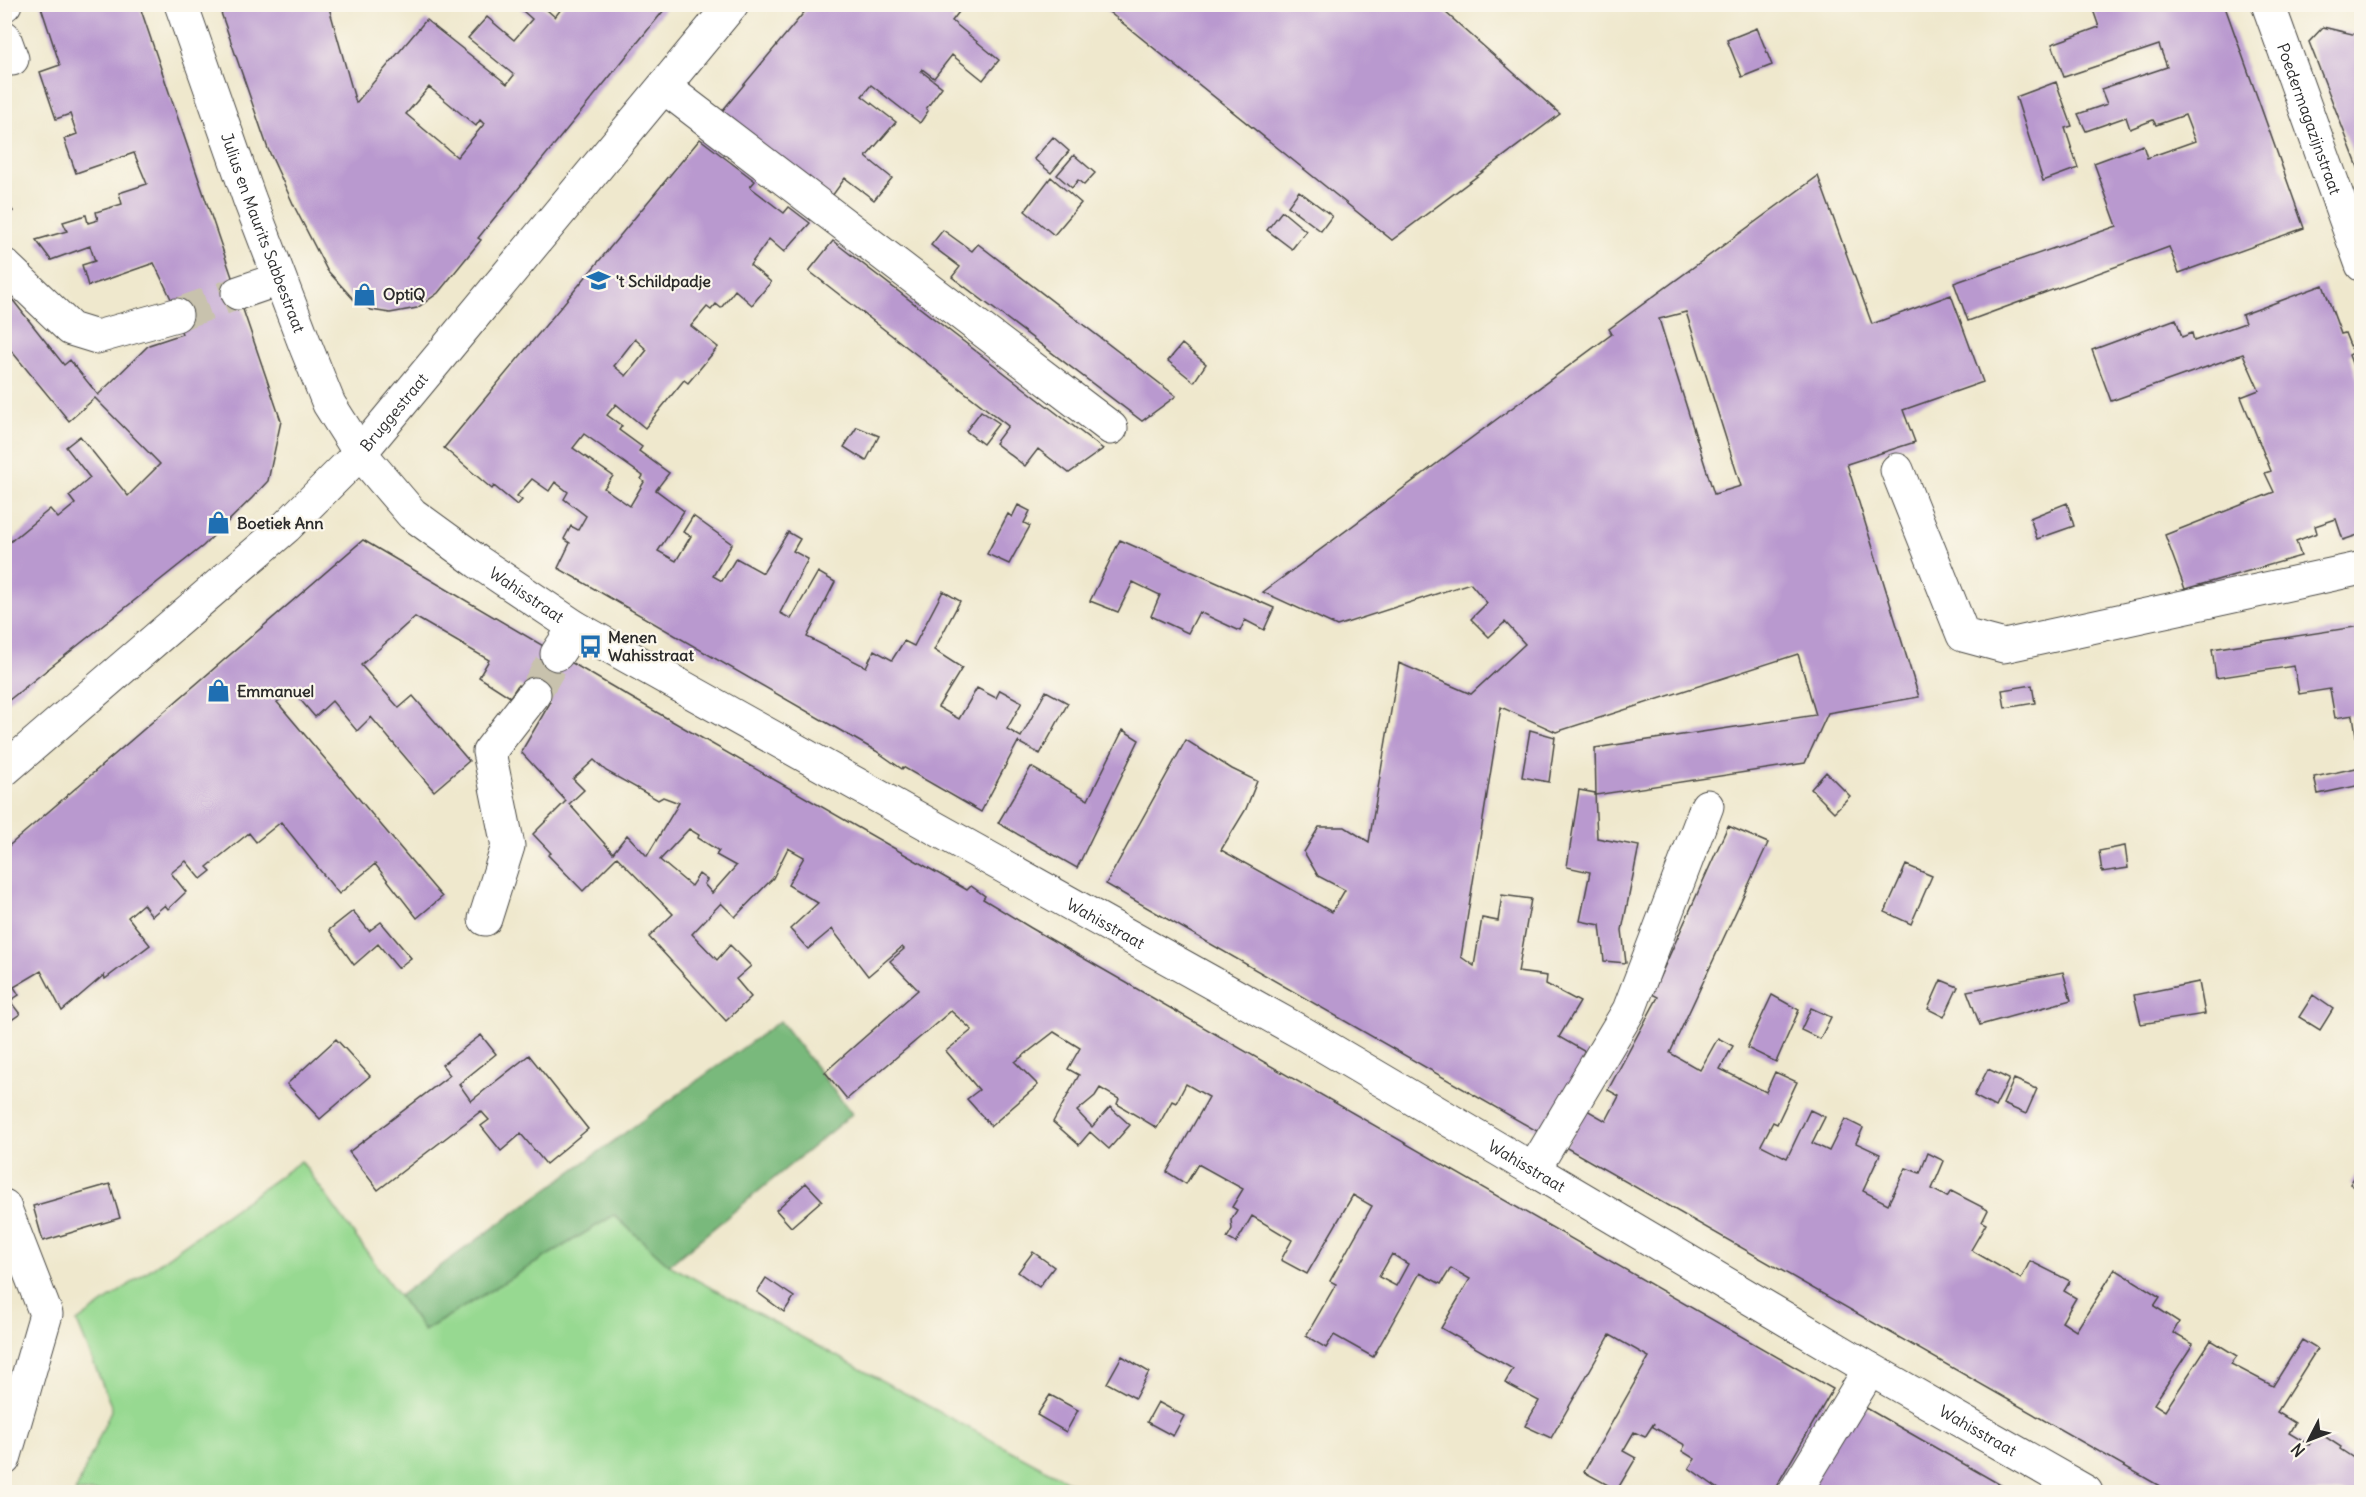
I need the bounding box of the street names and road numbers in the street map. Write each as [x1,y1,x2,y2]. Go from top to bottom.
street label: Poedermagazijnstraat [2273,40,2346,198]
street label: Julius en Maurits Sabbestraat [217,130,310,336]
street label: Bruggestraat [356,369,432,455]
street label: Wahisstraat [485,562,569,627]
street label: Wahisstraat [1063,894,1149,953]
street label: Wahisstraat [1485,1135,1569,1197]
street label: Wahisstraat [1936,1401,2021,1461]

